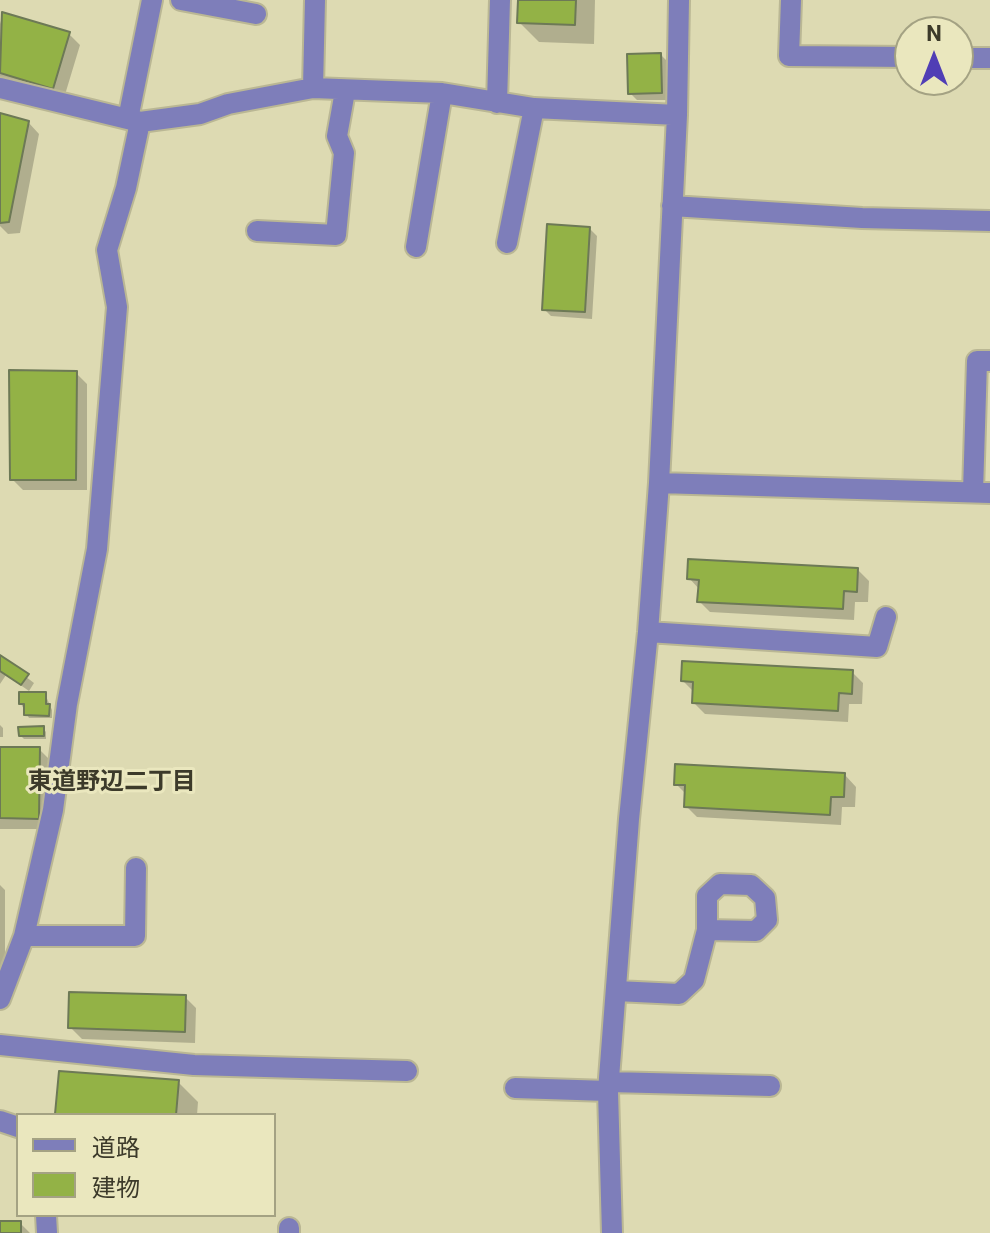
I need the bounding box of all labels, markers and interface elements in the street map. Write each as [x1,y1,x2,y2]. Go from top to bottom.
north arrow [894,16,974,96]
text: N [926,21,942,46]
district label: 東道野辺二丁目 [28,769,196,797]
legend [16,1113,276,1217]
text: 道路 [92,1134,140,1162]
text: 建物 [92,1174,140,1202]

